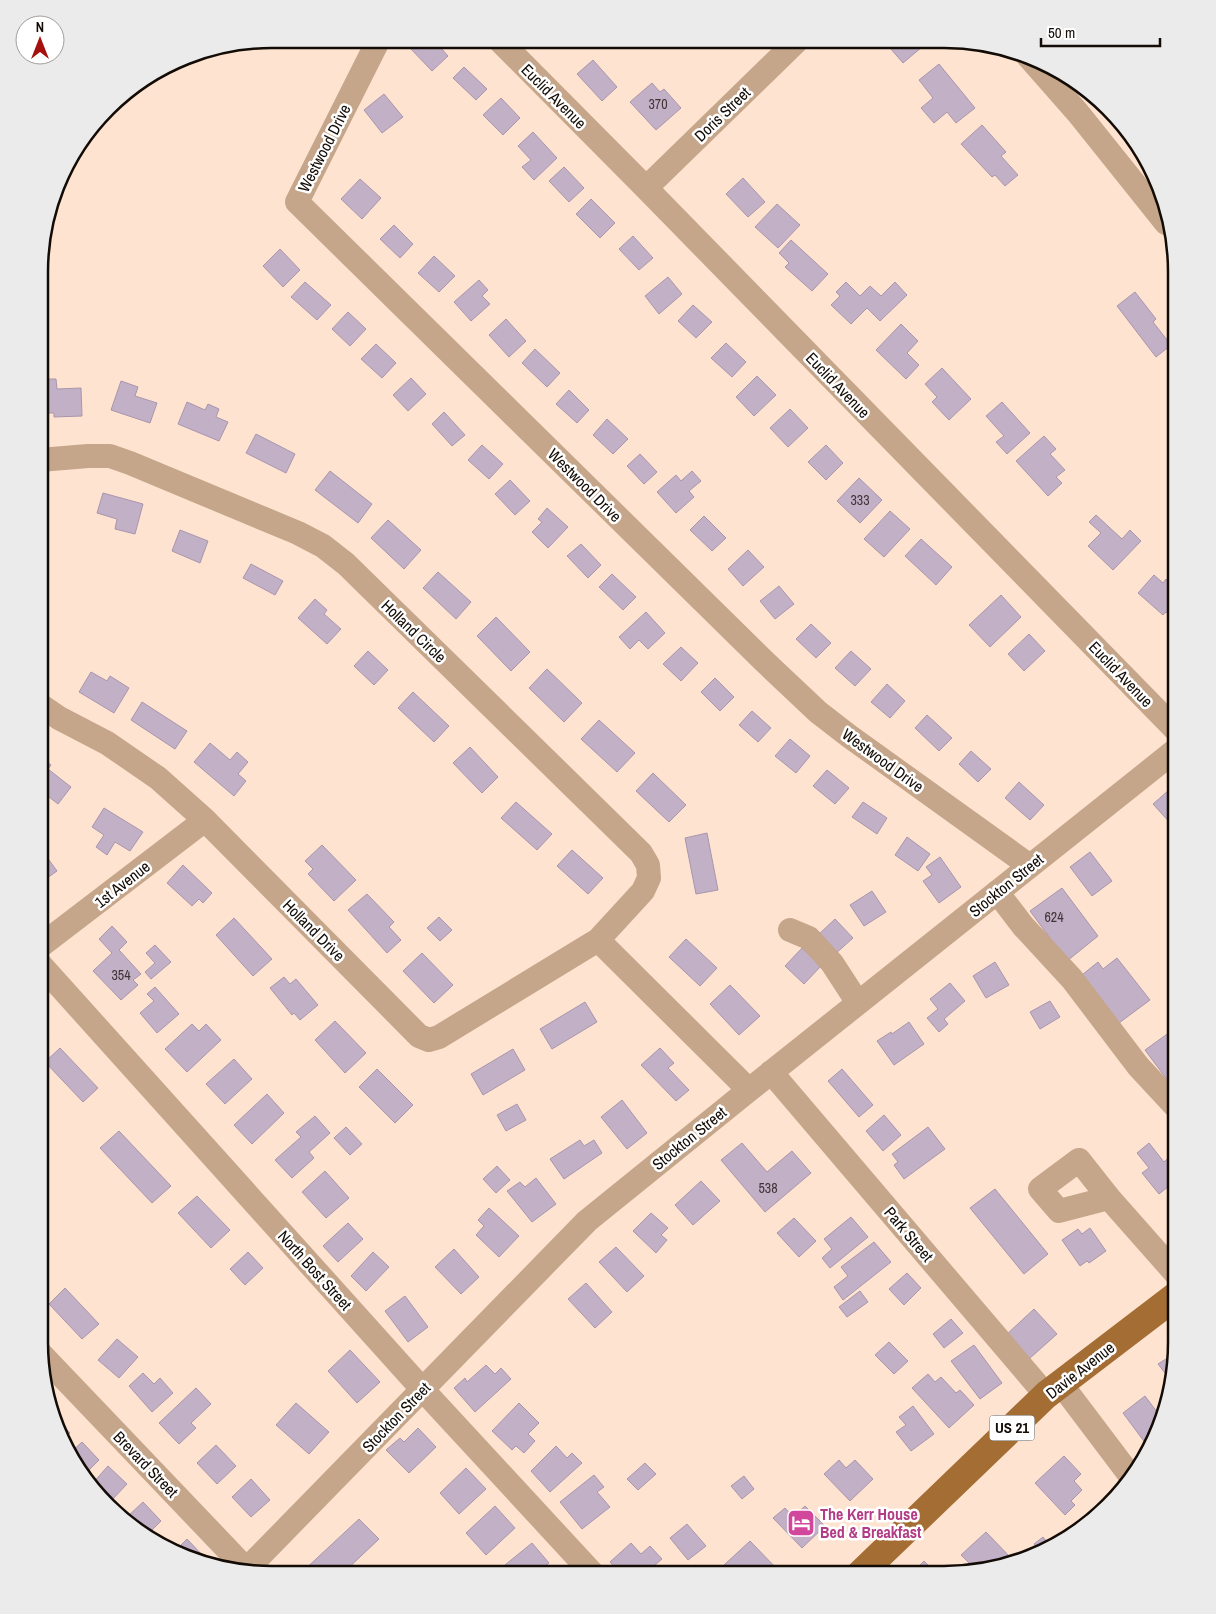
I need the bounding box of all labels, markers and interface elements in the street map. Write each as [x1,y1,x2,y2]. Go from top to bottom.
north arrow [15,15,65,65]
scale bar [1041,15,1160,47]
text: N [36,18,44,36]
text: 50 m [1048,22,1075,43]
street label: Euclid Avenue [517,59,591,133]
street label: Doris Street [689,82,755,146]
house number: 370 [648,95,668,113]
street label: Westwood Drive [292,100,356,196]
street label: Euclid Avenue [801,347,875,423]
street label: Westwood Drive [543,443,627,527]
house number: 333 [850,491,870,509]
street label: Holland Circle [377,594,451,668]
street label: Euclid Avenue [1084,636,1158,712]
street label: Westwood Drive [838,723,928,797]
street label: Stockton Street [964,848,1048,922]
street label: 1st Avenue [90,855,154,913]
street label: Holland Drive [278,894,350,966]
house number: 624 [1044,908,1064,926]
house number: 354 [111,966,131,984]
street label: Stockton Street [647,1101,731,1175]
house number: 538 [758,1179,778,1197]
street label: Park Street [879,1202,939,1266]
street label: North Bost Street [273,1225,357,1315]
street label: Davie Avenue [1041,1336,1119,1404]
street label: Stockton Street [357,1377,435,1457]
road number: US 21 [990,1416,1034,1440]
street label: Brevard Street [109,1426,184,1502]
place label: The Kerr House Bed & Breakfast [820,1503,922,1543]
hotel icon: The Kerr House Bed & Breakfast [786,1508,816,1538]

